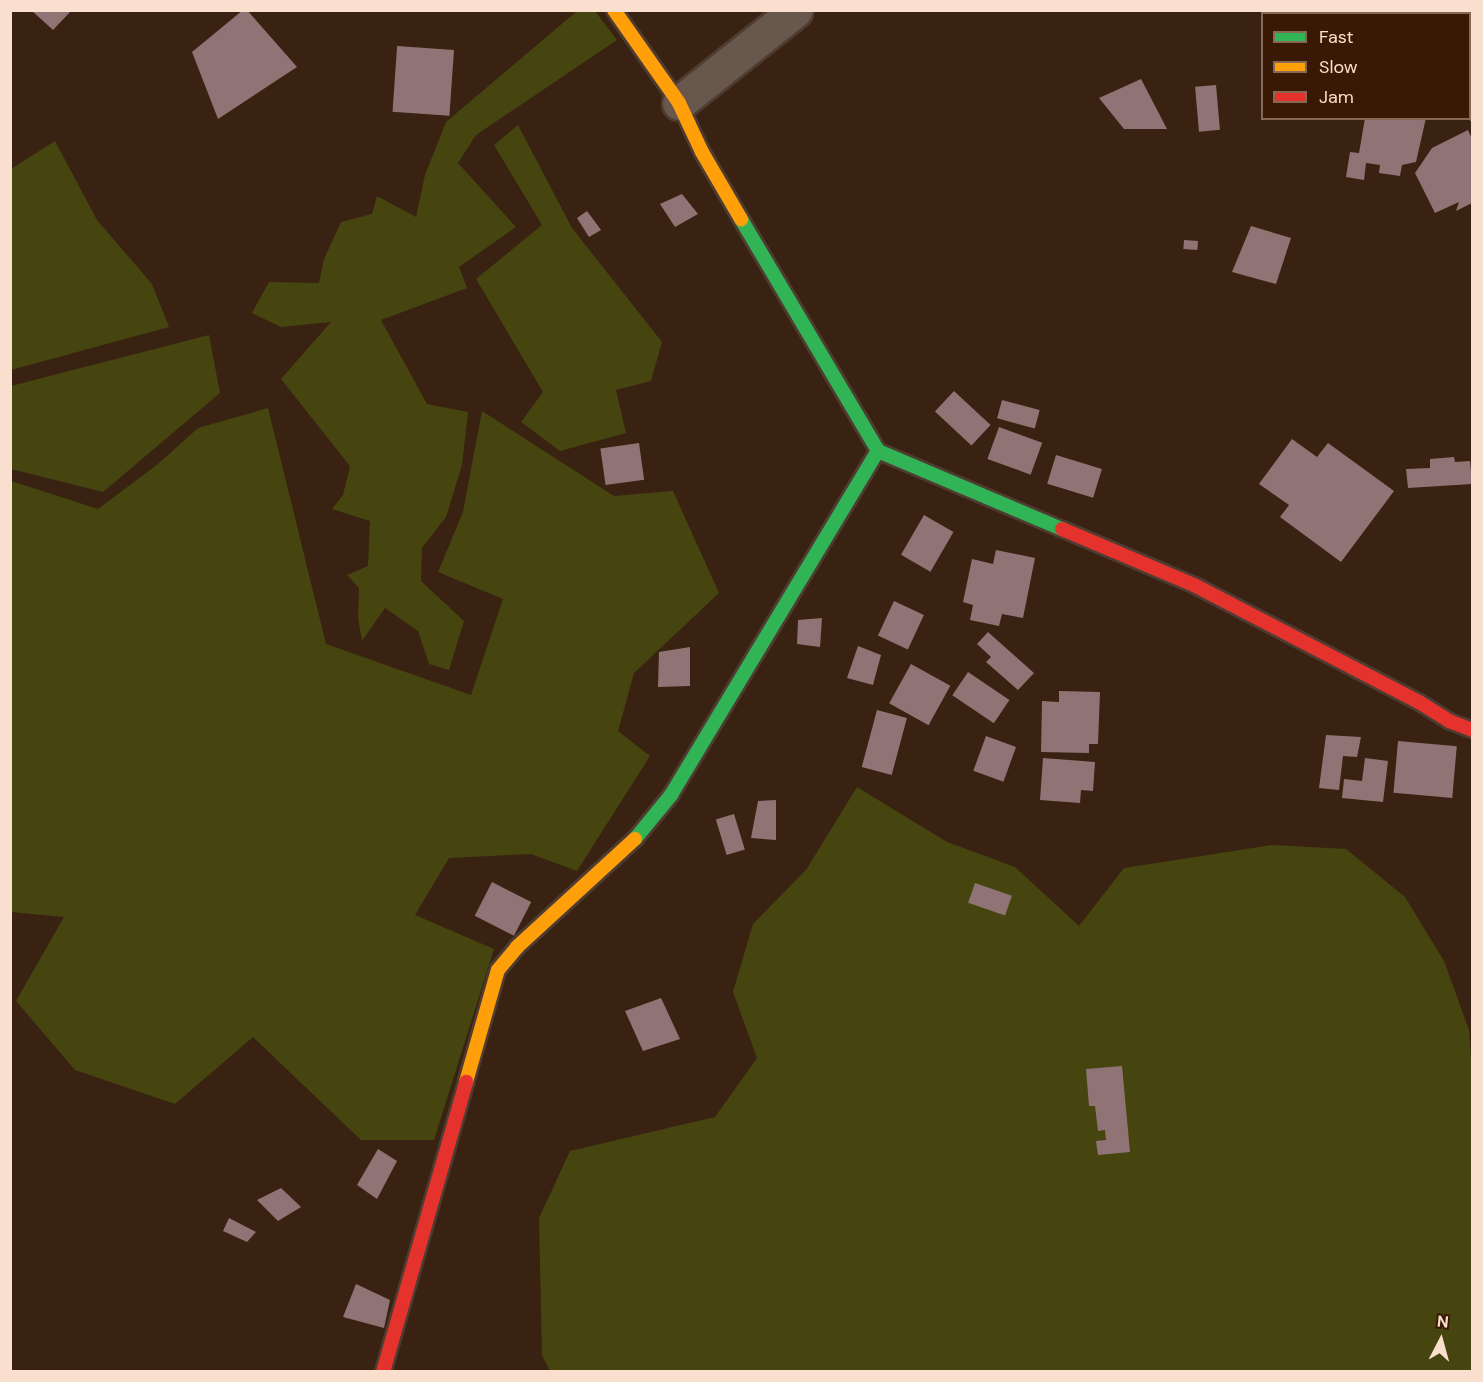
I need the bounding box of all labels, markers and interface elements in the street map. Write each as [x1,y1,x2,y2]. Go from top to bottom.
legend [1261,12,1471,120]
text: Fast [1319,25,1354,49]
text: Slow [1319,55,1358,79]
text: Jam [1319,85,1354,109]
north arrow [1411,1310,1471,1370]
text: N [1436,1311,1450,1333]

